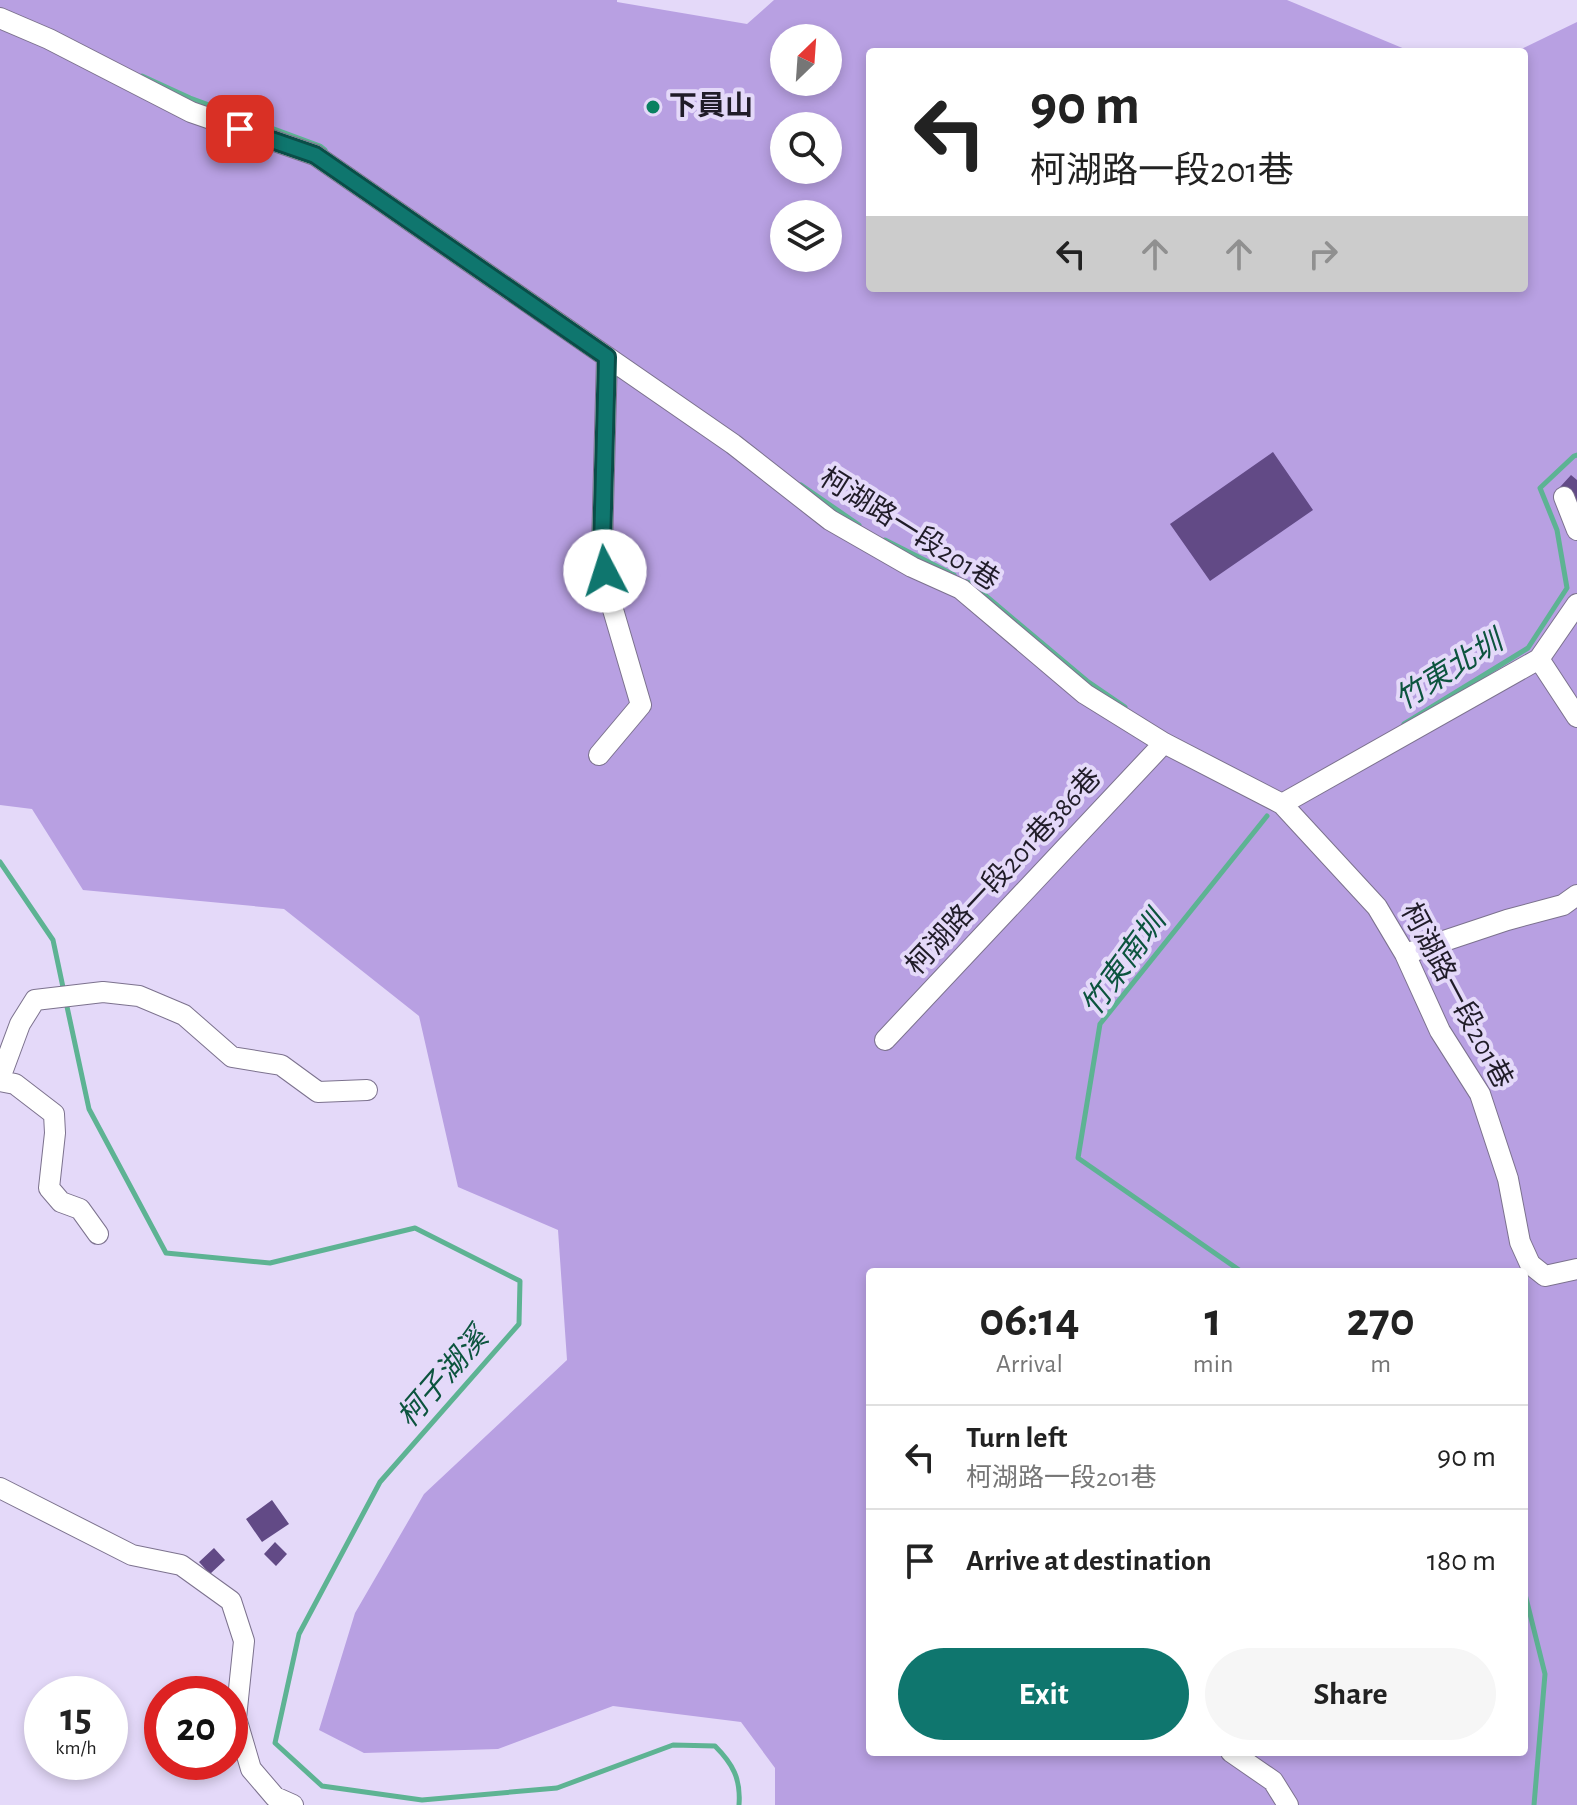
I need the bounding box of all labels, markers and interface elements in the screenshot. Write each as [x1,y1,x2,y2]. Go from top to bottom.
north arrow [770,24,842,96]
map controls [770,24,842,272]
text: 90 m [1030,78,1140,134]
icon: left [898,80,1002,184]
place label: 下員山 [669,91,753,121]
pin [206,95,274,163]
marker: 下員山 [644,98,662,116]
icon: arrive [218,107,262,151]
button: search [770,112,842,184]
text: 柯湖路一段201巷 [1030,153,1294,189]
button: layers [770,200,842,272]
icon: left [1049,232,1093,276]
icon: ahead [1133,232,1177,276]
icon: ahead [1217,232,1261,276]
icon: right [1301,232,1345,276]
street label: 柯湖路一段201巷 [815,462,1004,596]
position arrow [563,529,647,613]
water label: 竹東北圳 [1389,623,1511,716]
street label: 柯湖路一段201巷386巷 [900,762,1107,981]
street label: 柯湖路一段201巷 [1395,898,1518,1093]
water label: 竹東南圳 [1075,902,1174,1021]
text: 06:14 [979,1297,1080,1345]
text: 1 [1204,1297,1222,1345]
text: 270 [1347,1297,1415,1345]
water label: 柯子湖溪 [391,1319,496,1433]
text: Arrival [996,1351,1063,1377]
text: min [1193,1351,1233,1377]
text: m [1370,1351,1391,1377]
text: Turn left [966,1423,1067,1453]
icon: left [898,1435,942,1479]
text: 90 m [1437,1442,1496,1472]
text: 柯湖路一段201巷 [966,1465,1157,1491]
icon: arrive [898,1539,942,1583]
text: Arrive at destination [966,1546,1212,1576]
text: 180 m [1427,1546,1496,1576]
button: Exit [898,1648,1189,1740]
button: Share [1205,1648,1496,1740]
speed limit sign: 20 [144,1676,248,1780]
text: 15 [60,1698,92,1738]
text: km/h [55,1738,97,1758]

